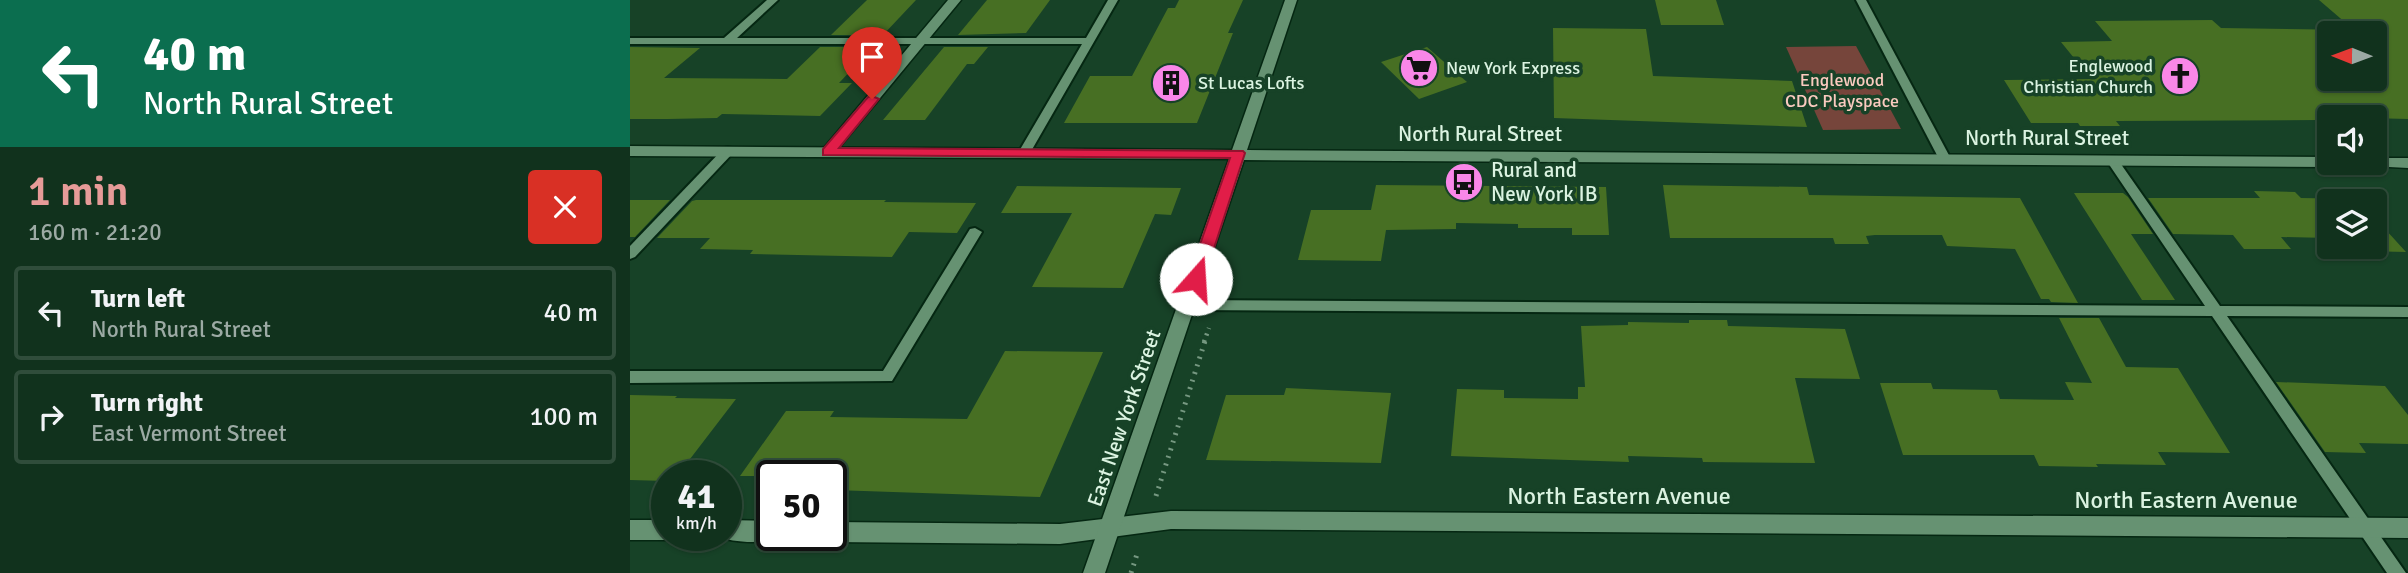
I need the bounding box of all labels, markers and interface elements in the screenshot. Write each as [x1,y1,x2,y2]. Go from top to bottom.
north arrow [2317,21,2387,91]
map controls [2317,21,2387,259]
text: 40 m [143,24,246,84]
pin [842,27,902,99]
icon: left [28,28,119,119]
icon: arrive [853,38,891,76]
supermarket icon: New York Express [1398,47,1440,89]
place label: Englewood Christian Church [2023,55,2153,98]
church icon: Englewood Christian Church [2159,55,2201,97]
place label: New York Express [1446,57,1580,79]
building icon: St Lucas Lofts [1150,62,1192,104]
park label: Englewood CDC Playspace [1785,69,1899,112]
place label: St Lucas Lofts [1198,72,1304,94]
text: North Rural Street [143,84,393,123]
button: sound [2317,105,2387,175]
street label: North Rural Street [1398,121,1562,147]
street label: North Rural Street [1965,125,2129,151]
place label: Rural and New York IB [1491,157,1597,207]
bus stop icon: Rural and New York IB [1443,161,1485,203]
text: 1 min [28,166,129,217]
button: close [528,170,602,244]
button: layers [2317,189,2387,259]
text: 160 m · 21:20 [28,218,162,247]
position arrow [1159,242,1233,316]
text: Turn left [91,283,185,315]
icon: left [32,294,70,332]
text: 40 m [543,297,598,329]
text: North Rural Street [91,315,271,344]
street label: East New York Street [1081,326,1167,510]
text: Turn right [91,387,203,419]
icon: right [32,398,70,436]
text: 100 m [529,401,598,433]
text: East Vermont Street [91,419,287,448]
speed limit sign: 50 [756,460,847,551]
text: 41 [678,475,715,518]
street label: North Eastern Avenue [1507,481,1731,511]
street label: North Eastern Avenue [2074,485,2298,515]
text: km/h [676,512,717,534]

